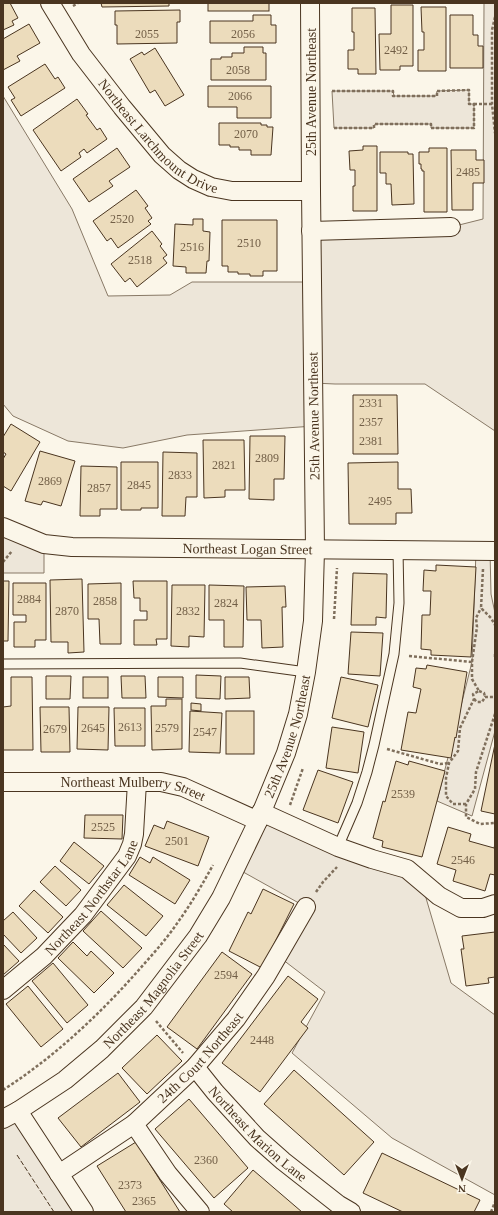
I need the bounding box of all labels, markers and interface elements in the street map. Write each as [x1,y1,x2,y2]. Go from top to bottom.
house number: 2055 [135,27,159,41]
house number: 2056 [231,27,255,41]
street label: 25th Avenue Northeast [304,28,319,156]
house number: 2492 [384,43,408,57]
house number: 2058 [226,63,250,77]
street label: Northeast Larchmount Drive [96,76,219,196]
house number: 2066 [228,89,252,103]
house number: 2070 [234,127,258,141]
house number: 2485 [456,165,480,179]
house number: 2520 [110,212,134,226]
house number: 2510 [237,236,261,250]
house number: 2516 [180,240,204,254]
house number: 2518 [128,253,152,267]
street label: 25th Avenue Northeast [305,352,323,480]
house number: 2331 [359,396,383,410]
house number: 2357 [359,415,383,429]
house number: 2381 [359,434,383,448]
house number: 2809 [255,451,279,465]
house number: 2821 [212,458,236,472]
house number: 2833 [168,468,192,482]
house number: 2869 [38,474,62,488]
house number: 2845 [127,478,151,492]
house number: 2857 [87,481,111,495]
house number: 2495 [368,494,392,508]
street label: Northeast Logan Street [182,541,313,557]
house number: 2884 [17,592,41,606]
house number: 2858 [93,594,117,608]
house number: 2824 [214,596,238,610]
house number: 2870 [55,604,79,618]
house number: 2832 [176,604,200,618]
street label: 25th Avenue Northeast [261,673,313,800]
house number: 2613 [118,720,142,734]
house number: 2645 [81,721,105,735]
house number: 2579 [155,721,179,735]
house number: 2679 [43,722,67,736]
house number: 2547 [193,725,217,739]
street label: Northeast Mulberry Street [60,774,208,804]
house number: 2539 [391,787,415,801]
house number: 2525 [91,820,115,834]
house number: 2501 [165,834,189,848]
street label: Northeast Northstar Lane [42,839,140,958]
house number: 2546 [451,853,475,867]
street label: Northeast Magnolia Street [100,929,206,1051]
house number: 2594 [214,968,238,982]
street label: 24th Court Northeast [154,1009,246,1106]
house number: 2448 [250,1033,274,1047]
street label: Northeast Marion Lane [206,1083,310,1184]
house number: 2360 [194,1153,218,1167]
north arrow [442,1159,482,1199]
house number: 2373 [118,1178,142,1192]
text: N [458,1183,466,1195]
house number: 2365 [132,1194,156,1208]

